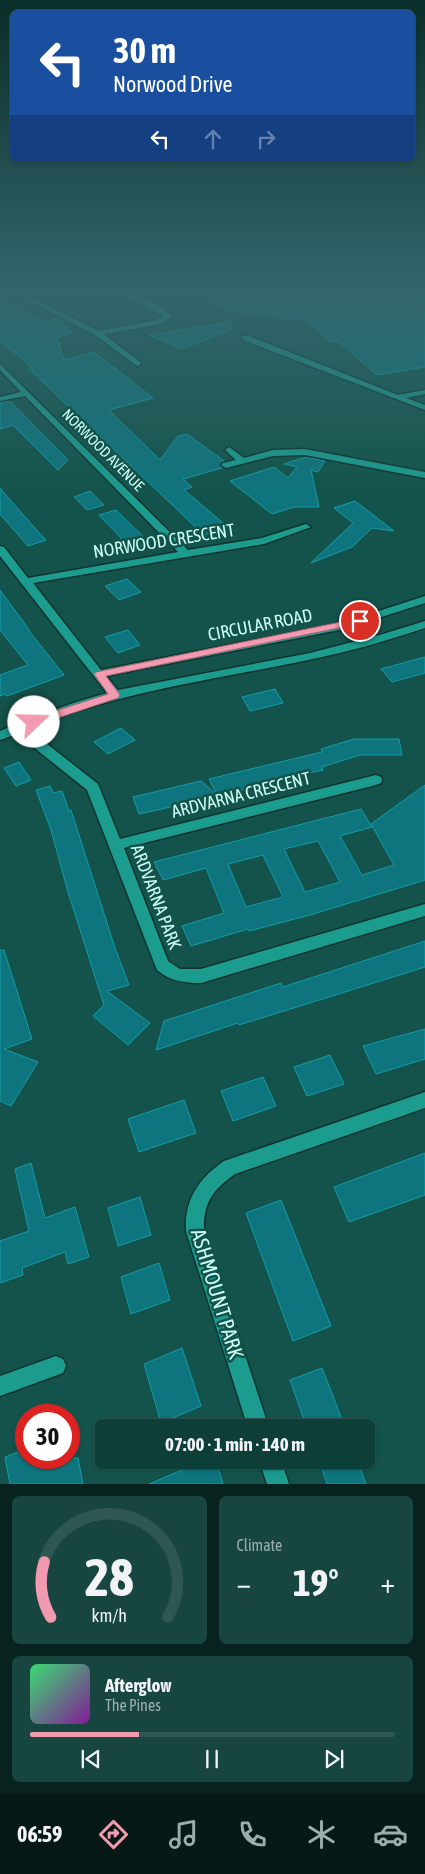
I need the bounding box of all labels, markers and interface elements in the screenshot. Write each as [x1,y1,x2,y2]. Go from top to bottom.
icon: left [30,30,95,95]
text: 30 m [113,30,176,70]
text: Norwood Drive [113,71,233,97]
icon: left [146,125,174,153]
icon: ahead [199,125,227,153]
icon: right [252,125,280,153]
street label: NORWOOD AVENUE [59,405,148,494]
street label: NORWOOD CRESCENT [92,519,236,562]
pin [339,600,381,642]
street label: CIRCULAR ROAD [206,604,314,645]
icon: arrive [346,607,374,635]
position arrow [7,695,59,747]
street label: ARDVARNA CRESCENT [169,767,313,822]
street label: ARDVARNA PARK [127,841,186,952]
street label: ASHMOUNT PARK [187,1226,249,1362]
speed limit sign: 30 [15,1404,80,1469]
text: 07:00 · 1 min · 140 m [165,1433,305,1455]
text: Climate [237,1536,282,1554]
text: 28 [85,1547,134,1607]
text: 19° [293,1561,339,1604]
text: − [237,1567,251,1599]
text: + [380,1567,395,1599]
text: km/h [92,1605,127,1626]
text: Afterglow [105,1674,172,1696]
text: The Pines [105,1696,161,1714]
icon: previous [77,1745,105,1773]
icon: pause [198,1745,226,1773]
icon: next [320,1745,348,1773]
icon: directions [96,1817,131,1852]
icon: music [166,1817,201,1852]
icon: phone [235,1817,270,1852]
icon: climate [304,1817,339,1852]
icon: car [373,1817,408,1852]
text: 06:59 [17,1821,62,1847]

